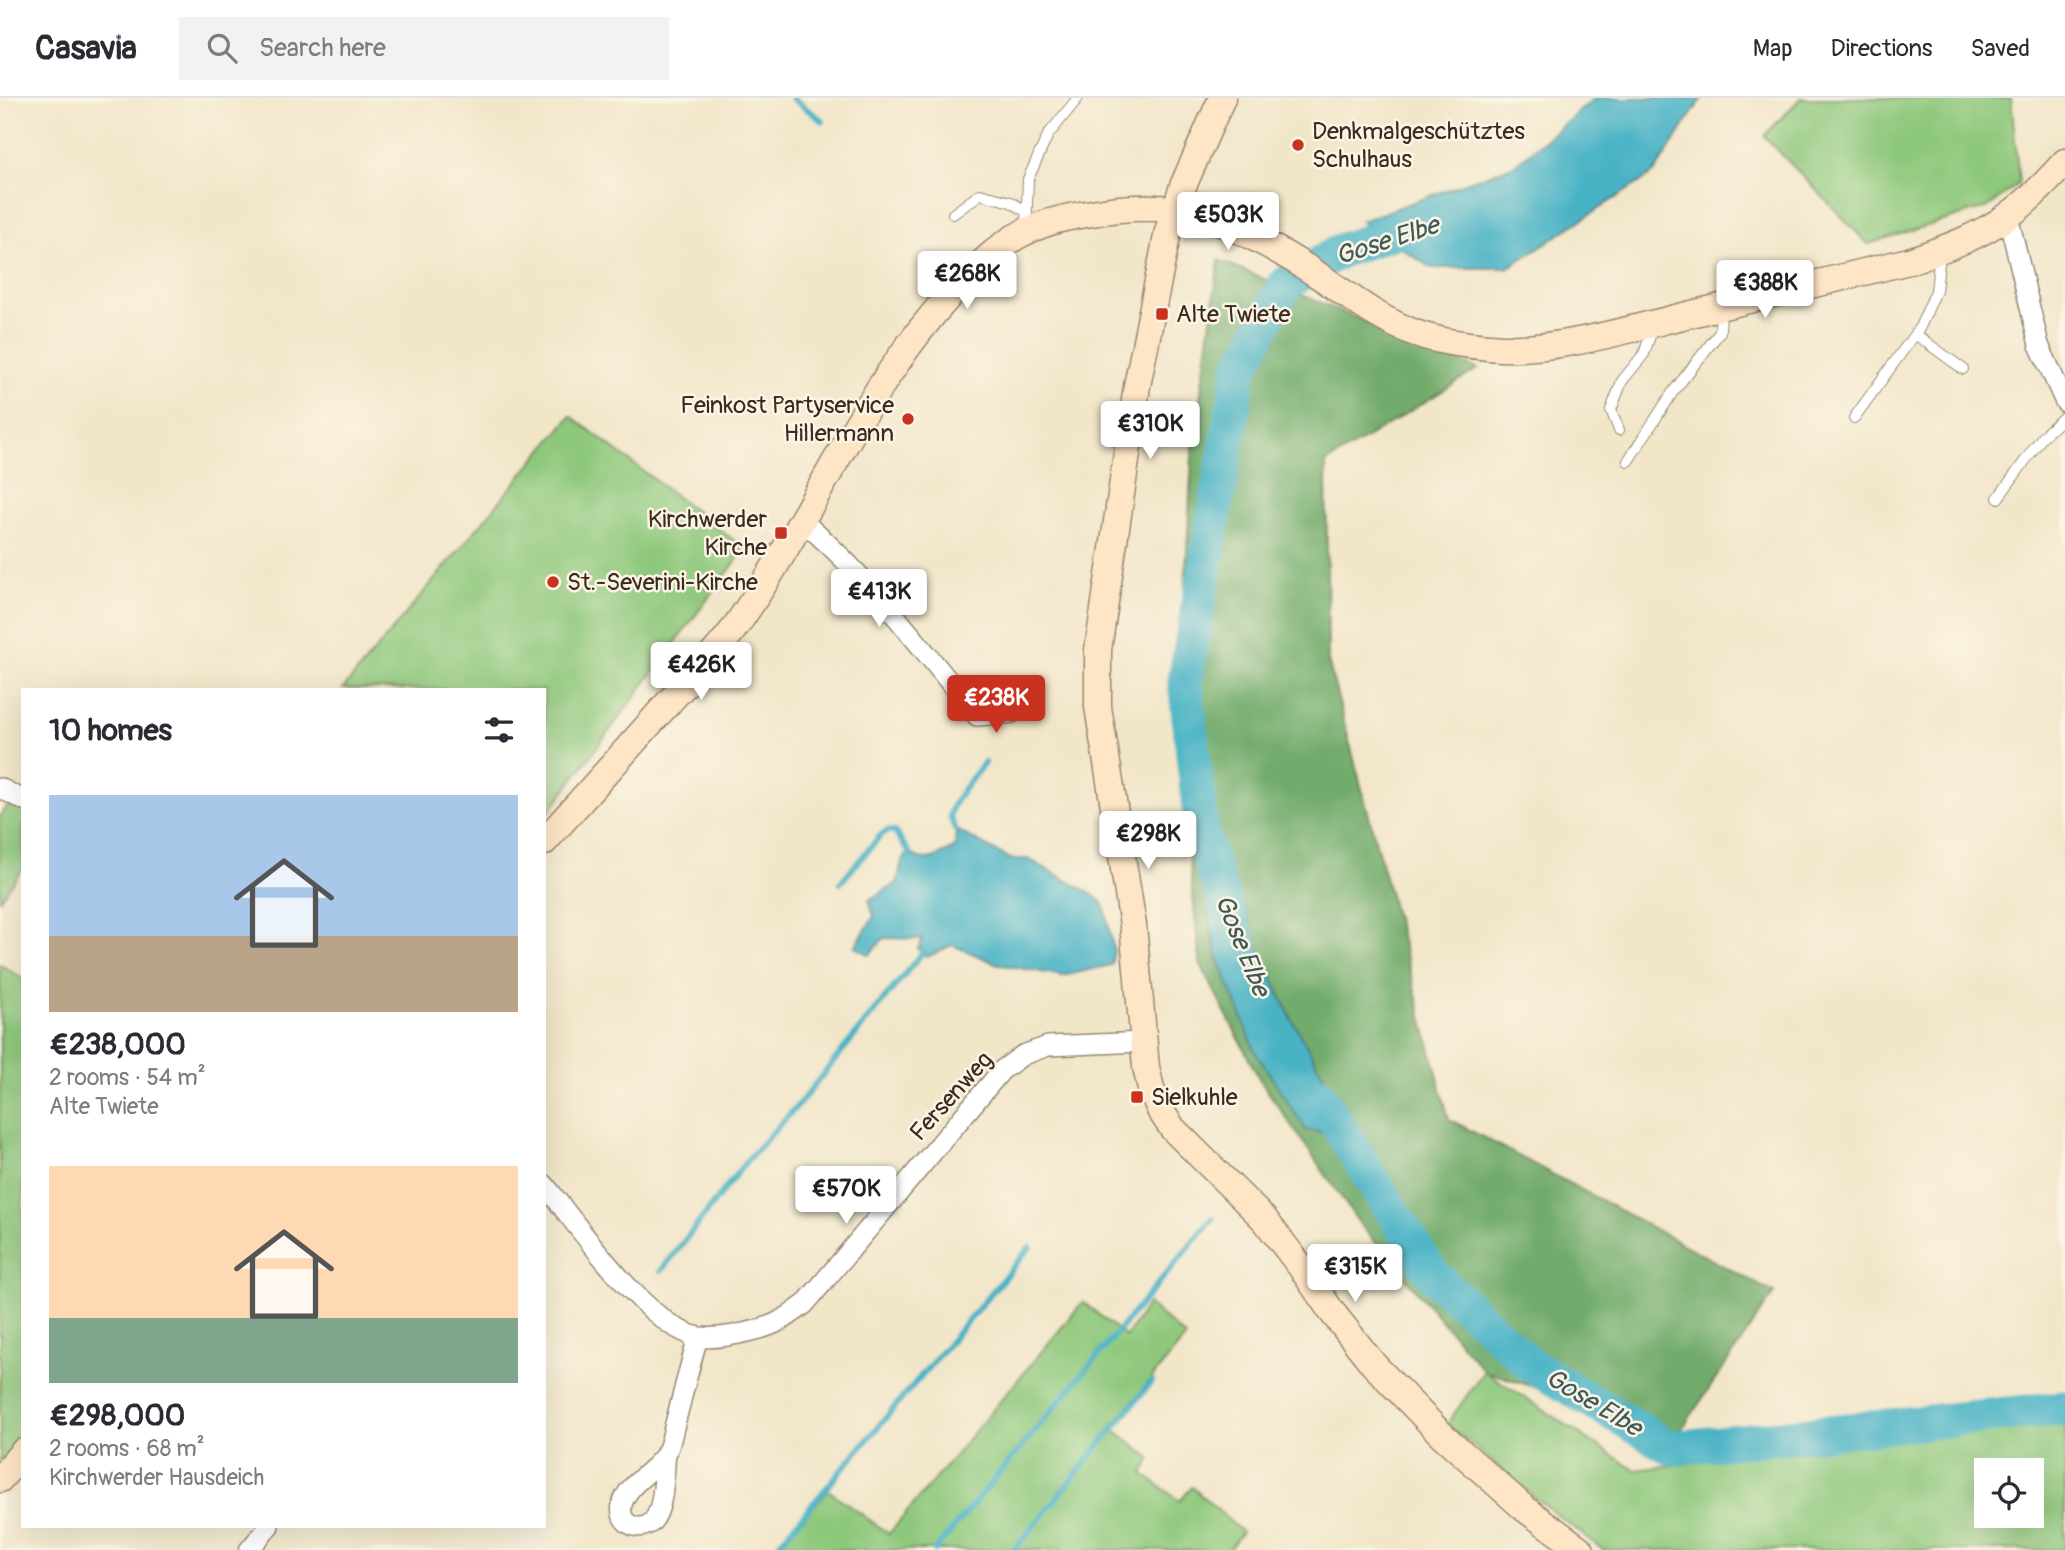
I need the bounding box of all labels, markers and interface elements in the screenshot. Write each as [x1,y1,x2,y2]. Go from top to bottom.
search box [179,17,669,80]
text: Casavia [35,28,137,69]
icon: search [203,29,241,67]
text: Search here [259,32,386,64]
text: Map [1753,34,1793,63]
text: Directions [1831,34,1932,63]
text: Saved [1970,34,2030,63]
place label: Denkmalgeschütztes Schulhaus [1312,117,1525,174]
marker: Denkmalgeschütztes Schulhaus [1290,137,1306,153]
pin: €503K [1179,192,1277,252]
text: €503K [1193,200,1263,229]
water label: Gose Elbe [1332,209,1445,273]
pin: €268K [918,252,1016,311]
text: €268K [934,259,1000,288]
pin: €388K [1716,260,1814,320]
text: €388K [1732,268,1798,297]
place label: Alte Twiete [1176,300,1291,329]
marker: Alte Twiete [1154,306,1170,322]
place label: Feinkost Partyservice Hillermann [680,391,894,448]
pin: €310K [1101,402,1199,461]
text: €310K [1117,409,1183,438]
marker: Feinkost Partyservice Hillermann [900,411,916,427]
place label: Kirchwerder Kirche [648,505,767,562]
marker: Kirchwerder Kirche [773,525,789,541]
place label: St.-Severini-Kirche [567,568,758,597]
pin: €413K [830,570,928,629]
marker: St.-Severini-Kirche [545,574,561,590]
text: €413K [847,577,911,606]
pin: €426K [652,642,750,702]
text: €426K [667,650,735,679]
pin: €238K [947,676,1045,735]
text: €238K [963,683,1029,712]
icon: filters [480,711,518,749]
text: 10 homes [49,712,172,749]
pin: €298K [1099,812,1197,871]
text: €298K [1115,819,1181,848]
icon: home [221,840,347,966]
water label: Gose Elbe [1207,890,1278,1003]
text: €238,000 [49,1026,186,1063]
street label: Fersenweg [904,1046,999,1147]
text: 2 rooms · 54 m² [49,1063,206,1092]
place label: Sielkuhle [1151,1083,1238,1112]
marker: Sielkuhle [1129,1089,1145,1105]
text: Alte Twiete [49,1092,159,1121]
pin: €570K [797,1166,895,1226]
text: €570K [811,1174,881,1203]
icon: home [221,1211,347,1337]
pin: €315K [1306,1244,1404,1304]
text: €315K [1323,1252,1387,1281]
water label: Gose Elbe [1540,1362,1649,1445]
text: €298,000 [49,1397,185,1434]
text: 2 rooms · 68 m² [49,1434,205,1463]
map controls [1974,1458,2044,1528]
button: locate [1974,1458,2044,1528]
text: Kirchwerder Hausdeich [49,1463,264,1492]

